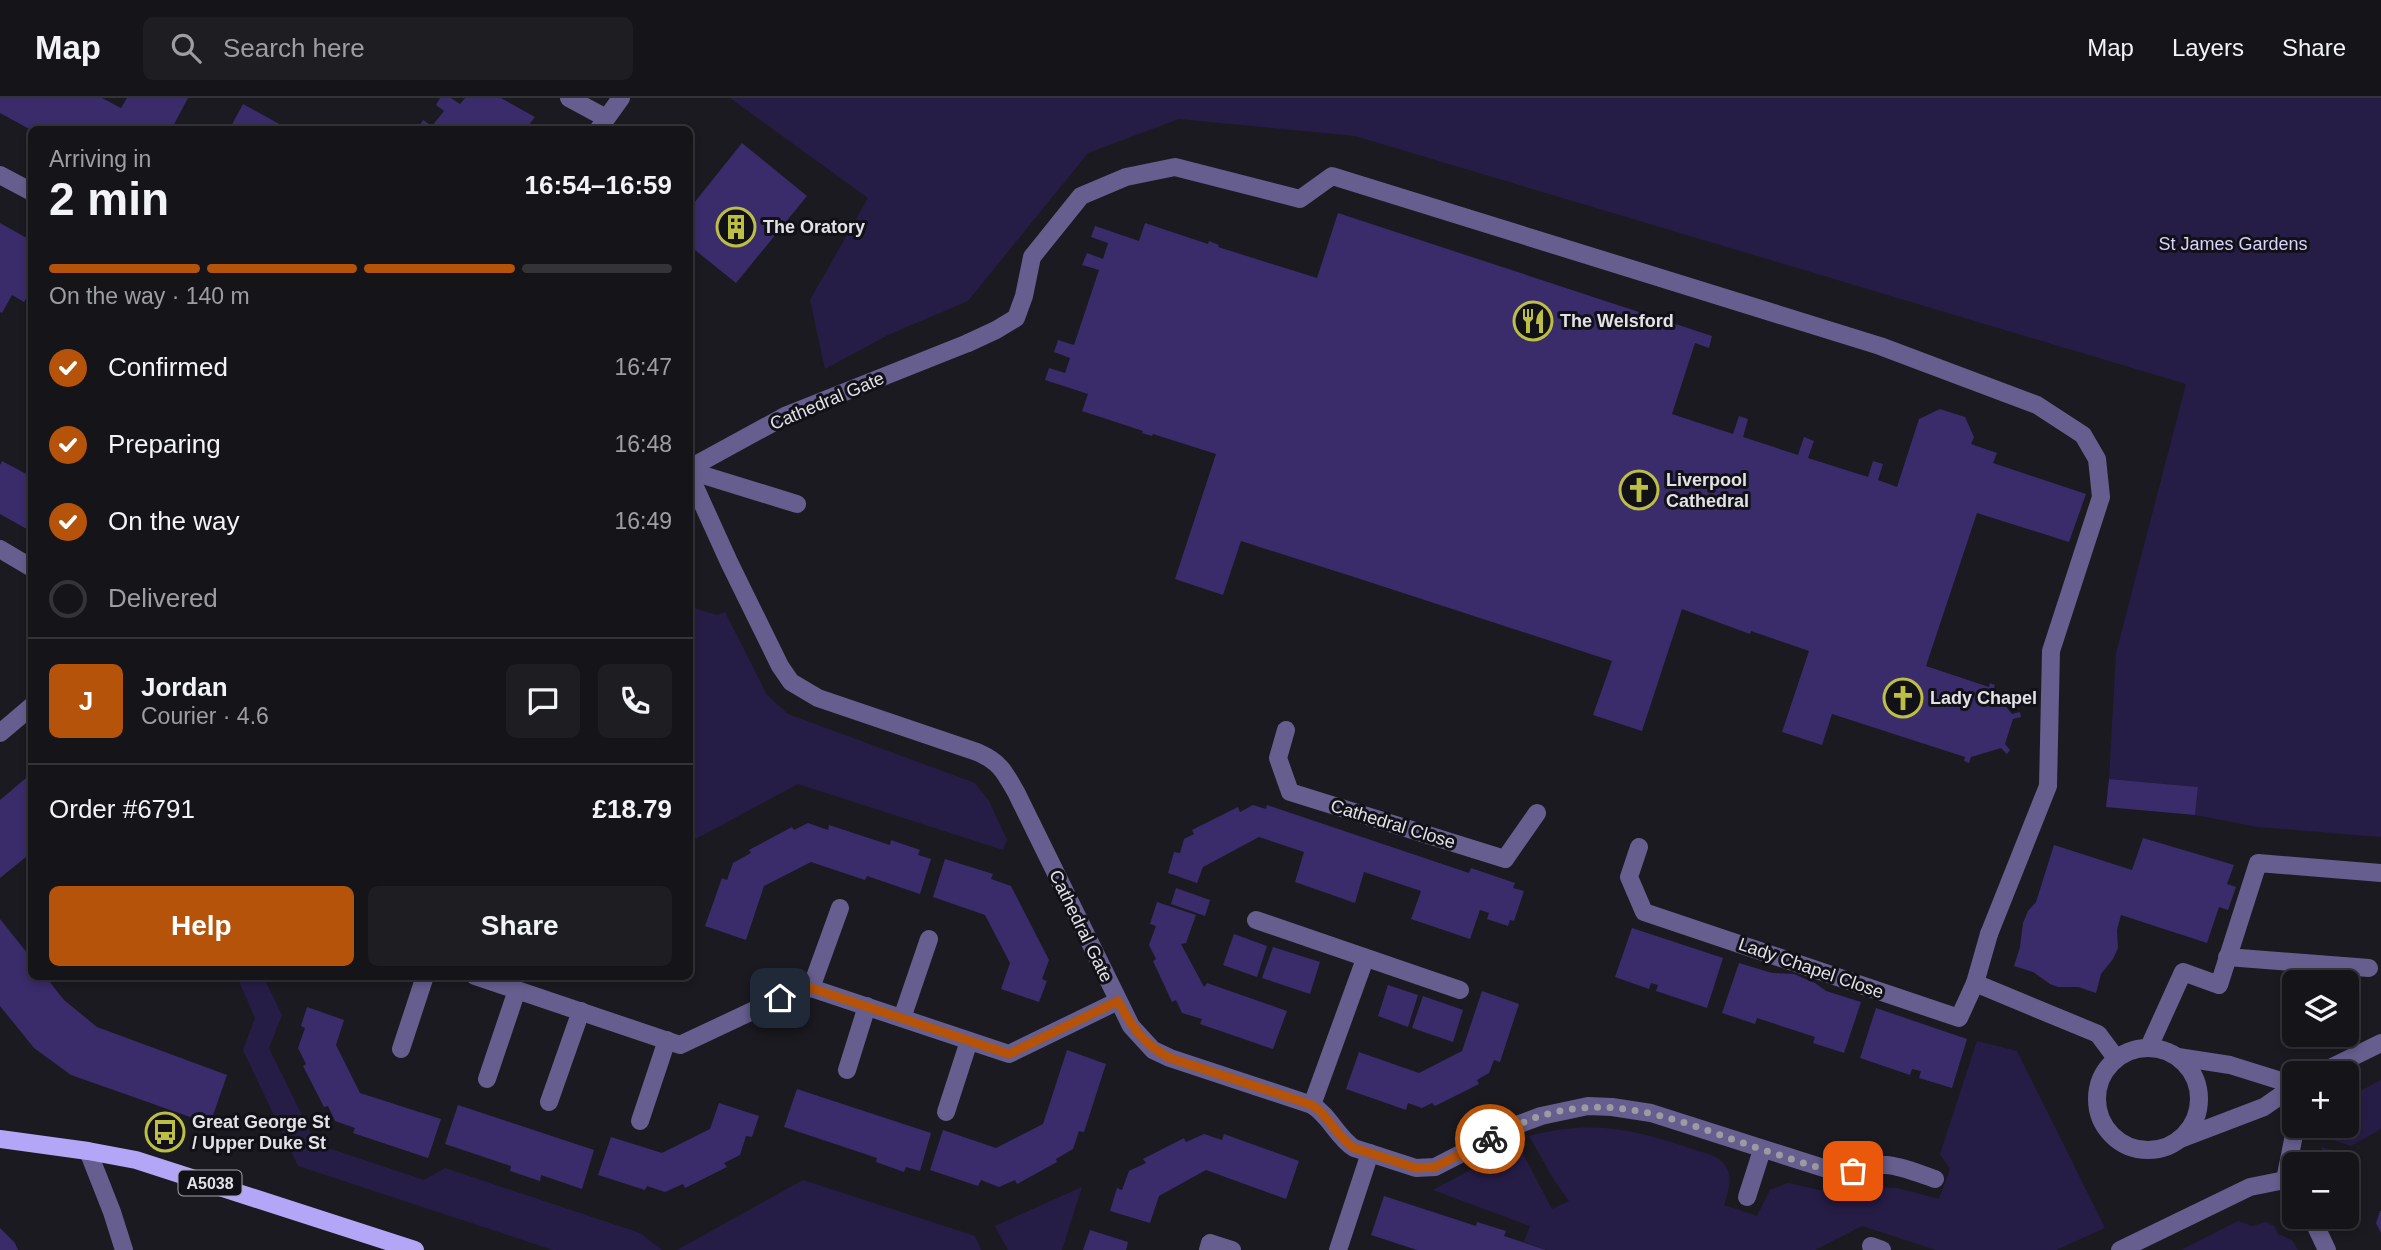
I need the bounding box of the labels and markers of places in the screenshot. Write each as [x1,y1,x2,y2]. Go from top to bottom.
building icon: The Oratory [715,206,757,248]
place label: The Oratory [763,217,865,237]
restaurant icon: The Welsford [1512,300,1554,342]
place label: The Welsford [1560,311,1674,331]
church icon: Liverpool Cathedral [1618,469,1660,511]
place label: Liverpool Cathedral [1666,470,1749,511]
church icon: Lady Chapel [1882,677,1924,719]
place label: Lady Chapel [1930,688,2037,708]
pin [750,968,810,1028]
bus stop icon: Great George St / Upper Duke St [144,1111,186,1153]
place label: Great George St / Upper Duke St [192,1112,330,1153]
pin [1823,1141,1883,1201]

